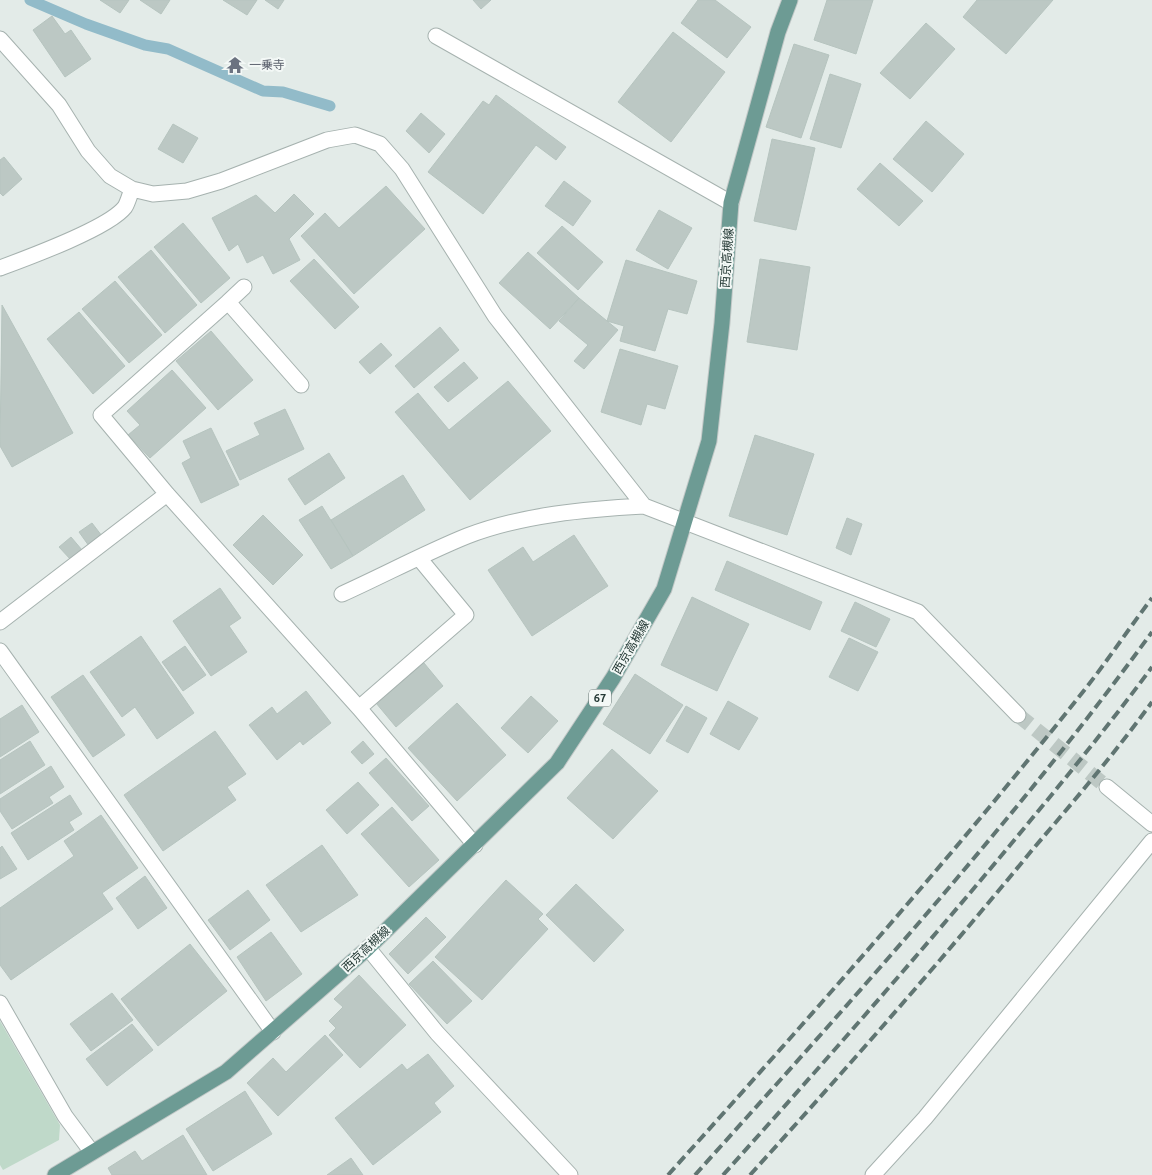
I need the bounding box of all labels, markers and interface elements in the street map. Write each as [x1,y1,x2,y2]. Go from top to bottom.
temple icon: 一乗寺 [225,55,245,75]
place label: 一乗寺 [249,58,285,71]
street label: 西京高槻線 [718,228,735,288]
street label: 西京高槻線 [610,618,651,676]
road number: 67 [589,690,611,706]
street label: 西京高槻線 [339,923,392,974]

